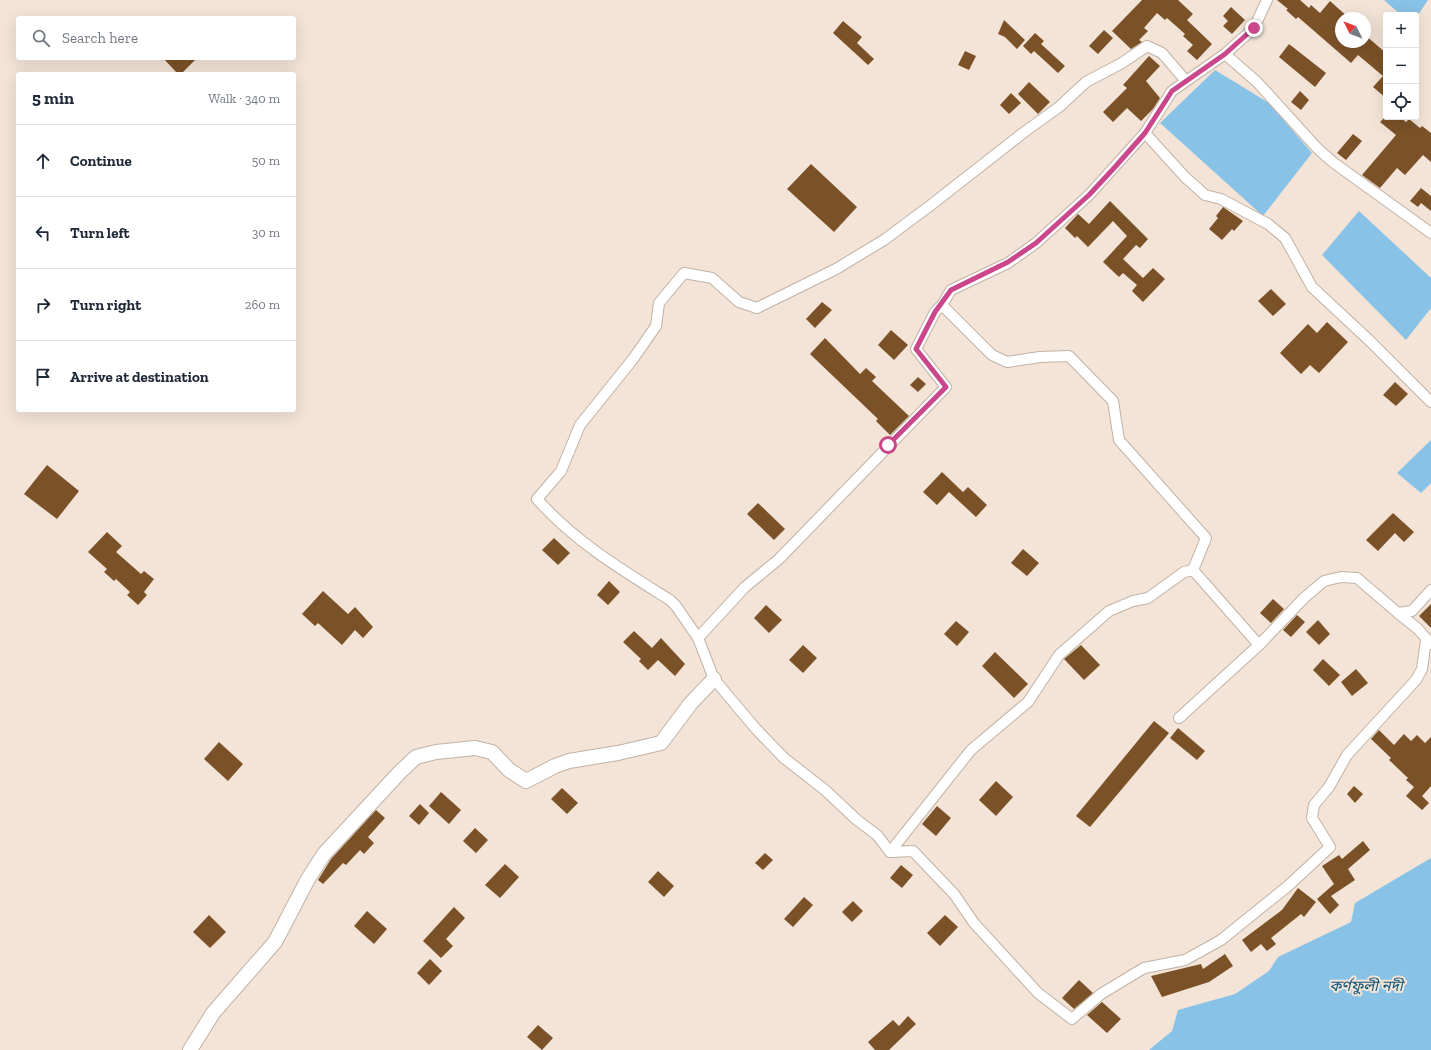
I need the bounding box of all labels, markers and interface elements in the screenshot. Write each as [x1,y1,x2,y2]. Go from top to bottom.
north arrow [1335,12,1371,48]
map controls [1383,12,1419,120]
button: + [1383,12,1419,48]
search box [16,16,296,60]
route end [1245,19,1263,37]
icon: search [30,27,52,49]
text: Search here [62,29,138,47]
button: − [1383,48,1419,84]
button: locate [1383,84,1419,120]
text: 5 min [32,88,74,108]
text: Walk · 340 m [208,91,280,106]
icon: ahead [32,150,54,172]
text: Continue [70,152,132,170]
text: 50 m [252,153,280,168]
icon: left [32,222,54,244]
text: Turn left [70,224,130,242]
text: 30 m [252,225,280,240]
icon: right [32,294,54,316]
text: Turn right [70,296,141,314]
text: 260 m [245,297,280,312]
icon: arrive [32,366,54,388]
text: Arrive at destination [70,368,209,386]
route start [879,436,897,454]
water label: কর্ণফুলী নদী [1329,977,1406,995]

